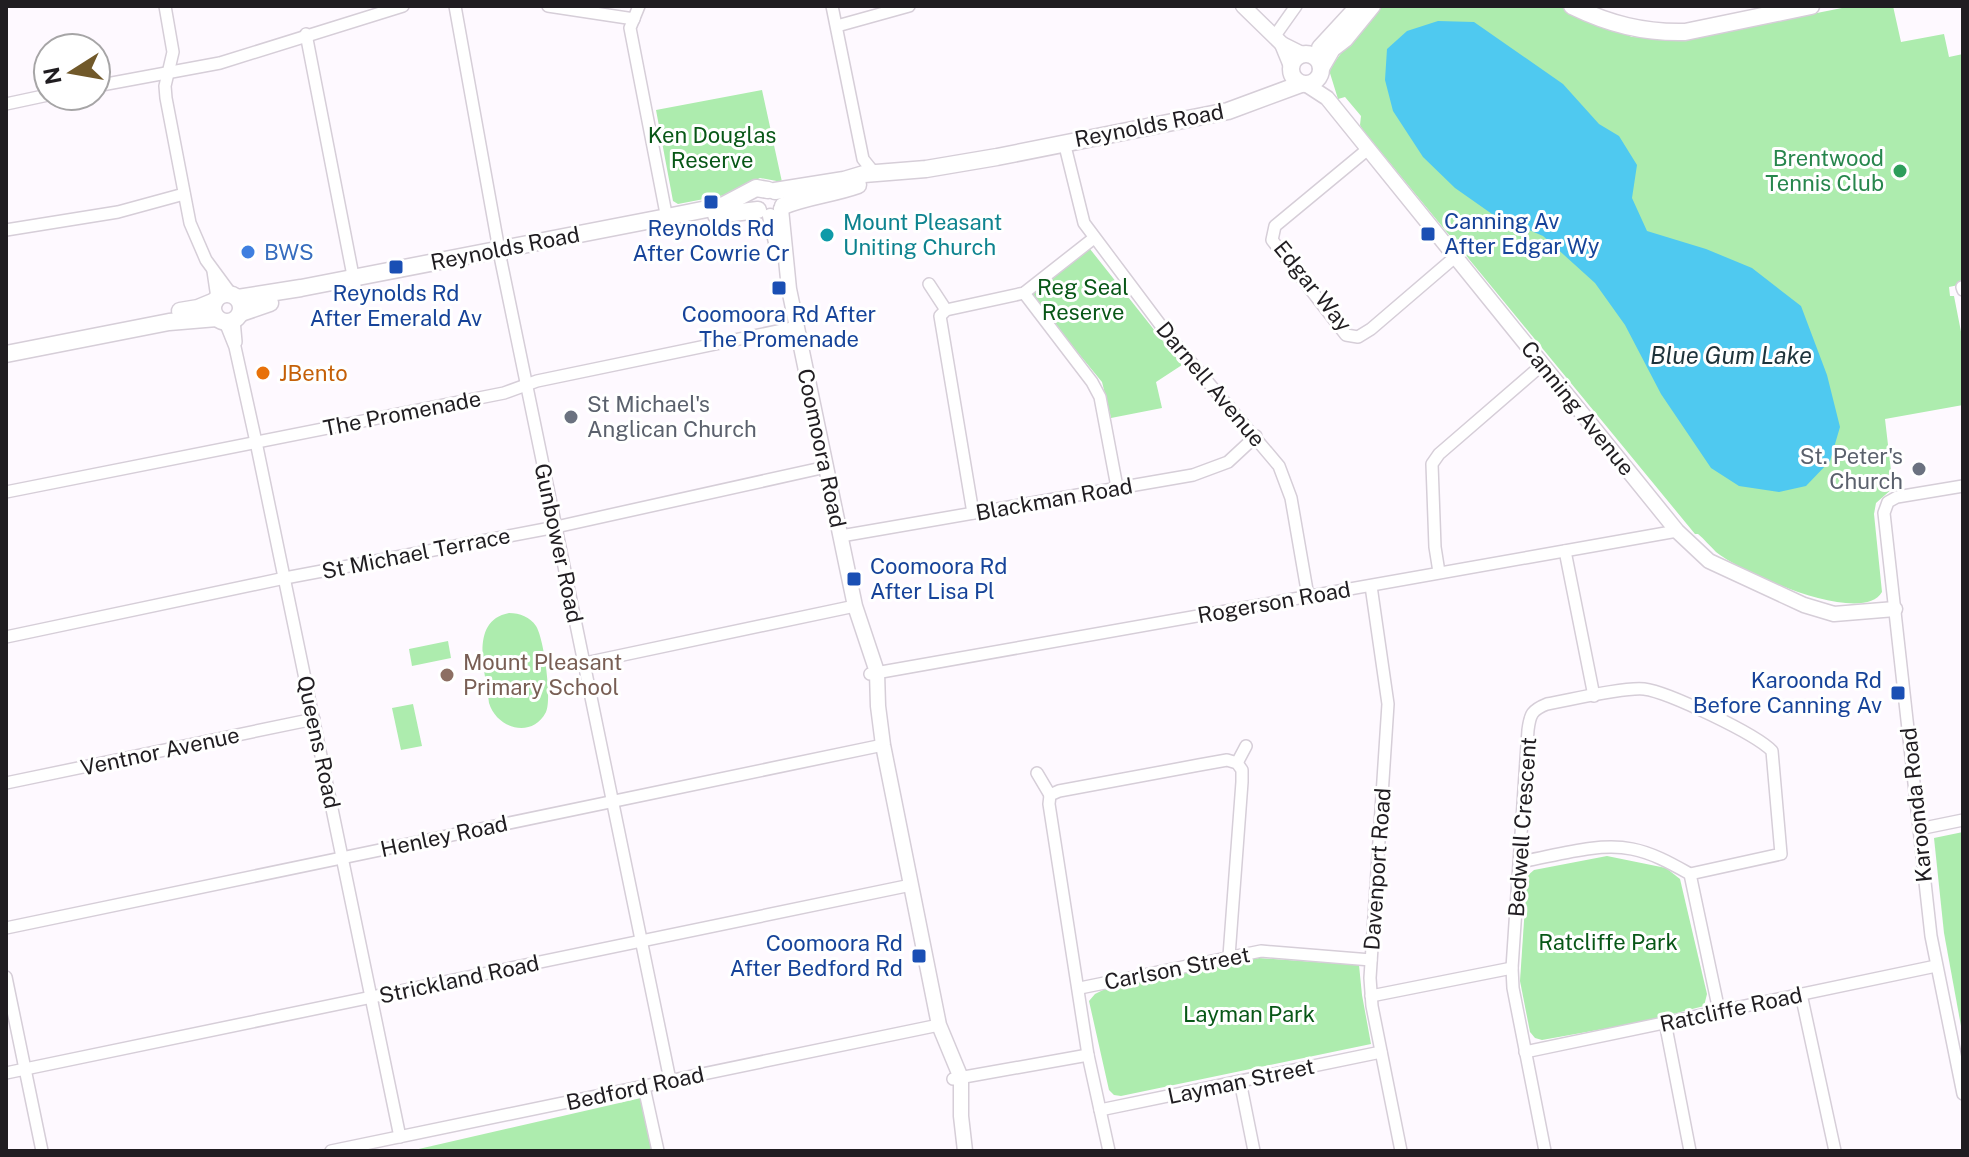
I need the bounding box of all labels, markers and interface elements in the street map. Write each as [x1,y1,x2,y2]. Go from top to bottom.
north arrow [32,32,112,112]
text: N [38,65,67,87]
street label: Reynolds Road [1072,98,1226,152]
park label: Ken Douglas Reserve [648,122,776,173]
place label: Brentwood Tennis Club [1765,145,1884,196]
marker: Brentwood Tennis Club [1891,162,1909,180]
marker: Reynolds Rd After Cowrie Cr [702,193,720,211]
place label: Canning Av After Edgar Wy [1444,208,1600,259]
place label: Mount Pleasant Uniting Church [843,209,1002,260]
place label: Reynolds Rd After Cowrie Cr [632,215,790,266]
street label: Reynolds Road [428,221,582,275]
marker: Canning Av After Edgar Wy [1419,225,1437,243]
marker: Mount Pleasant Uniting Church [818,226,836,244]
street label: Edgar Way [1269,235,1358,337]
place label: BWS [264,239,314,265]
marker: BWS [239,243,257,261]
marker: Reynolds Rd After Emerald Av [387,258,405,276]
park label: Reg Seal Reserve [1037,274,1129,325]
marker: Coomoora Rd After The Promenade [770,279,788,297]
place label: Reynolds Rd After Emerald Av [310,280,482,331]
place label: Coomoora Rd After The Promenade [682,301,876,352]
street label: Darnell Avenue [1151,316,1271,452]
street label: Canning Avenue [1516,336,1640,480]
water label: Blue Gum Lake [1650,341,1812,369]
place label: JBento [279,360,348,386]
marker: JBento [254,364,272,382]
street label: Coomoora Road [792,366,852,530]
street label: The Promenade [321,385,483,441]
place label: St Michael's Anglican Church [587,391,757,442]
marker: St Michael's Anglican Church [562,408,580,426]
place label: St. Peter's Church [1800,443,1903,494]
marker: St. Peter's Church [1910,460,1928,478]
street label: Gunbower Road [529,461,589,625]
street label: Blackman Road [973,472,1135,526]
street label: St Michael Terrace [320,522,512,584]
place label: Coomoora Rd After Lisa Pl [870,553,1007,604]
marker: Coomoora Rd After Lisa Pl [845,570,863,588]
street label: Rogerson Road [1195,576,1353,628]
place label: Mount Pleasant Primary School [463,649,622,700]
marker: Mount Pleasant Primary School [438,666,456,684]
place label: Karoonda Rd Before Canning Av [1693,667,1882,718]
street label: Queens Road [292,673,346,811]
marker: Karoonda Rd Before Canning Av [1889,684,1907,702]
street label: Ventnor Avenue [78,721,242,781]
street label: Karoonda Road [1895,726,1937,884]
street label: Bedwell Crescent [1503,736,1541,918]
street label: Davenport Road [1358,787,1396,951]
street label: Henley Road [378,810,510,862]
park label: Ratcliffe Park [1538,929,1678,955]
place label: Coomoora Rd After Bedford Rd [730,930,903,981]
street label: Carlson Street [1102,941,1252,995]
marker: Coomoora Rd After Bedford Rd [910,947,928,965]
street label: Strickland Road [377,949,541,1009]
street label: Ratcliffe Road [1657,981,1805,1037]
park label: Layman Park [1183,1001,1315,1027]
street label: Layman Street [1165,1053,1317,1109]
street label: Bedford Road [564,1061,706,1115]

